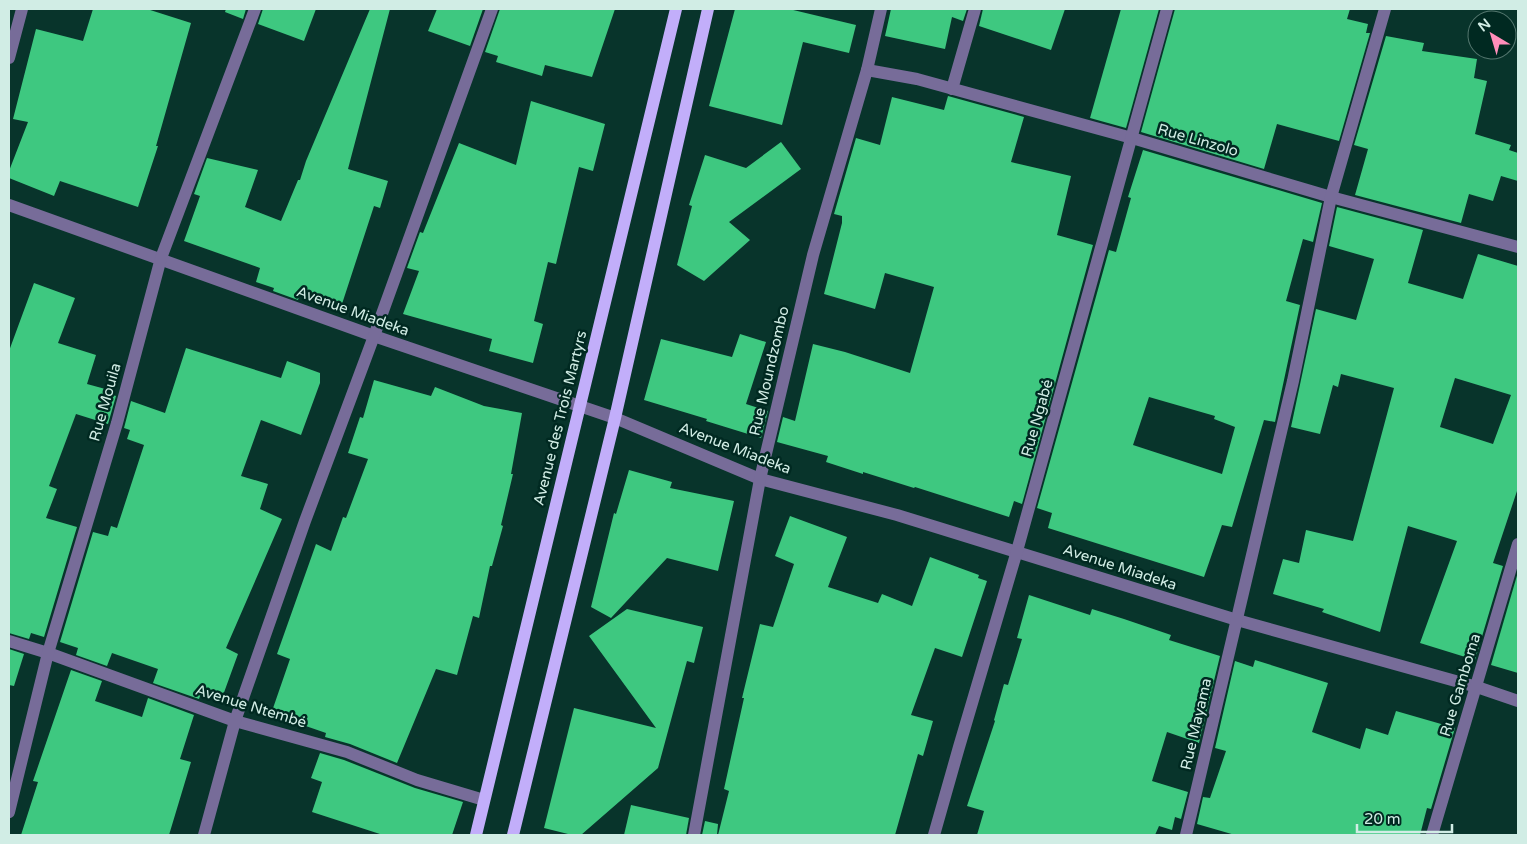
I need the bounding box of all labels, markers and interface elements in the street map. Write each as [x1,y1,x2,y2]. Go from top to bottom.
north arrow [1467,10,1517,60]
text: N [1475,15,1494,35]
street label: Rue Linzolo [1156,120,1240,160]
street label: Avenue Miadeka [294,282,412,340]
street label: Rue Moundzombo [745,305,793,437]
street label: Avenue des Trois Martyrs [530,329,590,507]
street label: Rue Mouila [85,361,125,443]
street label: Rue Ngabé [1017,377,1057,459]
street label: Avenue Miadeka [676,418,794,478]
street label: Avenue Miadeka [1061,540,1179,594]
street label: Rue Gamboma [1436,631,1484,739]
street label: Rue Mayama [1177,676,1215,772]
street label: Avenue Ntembé [193,681,309,731]
scale bar [1357,802,1452,834]
text: 20 m [1364,810,1401,828]

